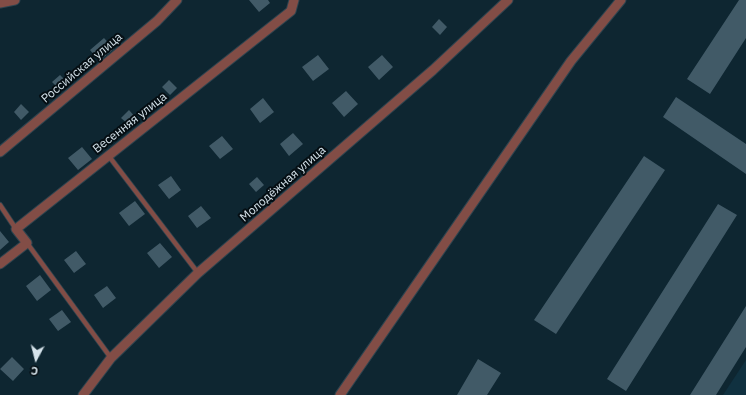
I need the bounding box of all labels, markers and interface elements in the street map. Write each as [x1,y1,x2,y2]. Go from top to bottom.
street label: Российская улица [39,30,125,106]
street label: Весенняя улица [90,90,170,156]
street label: Молодёжная улица [237,143,329,225]
north arrow [16,339,56,379]
text: С [30,364,39,378]

